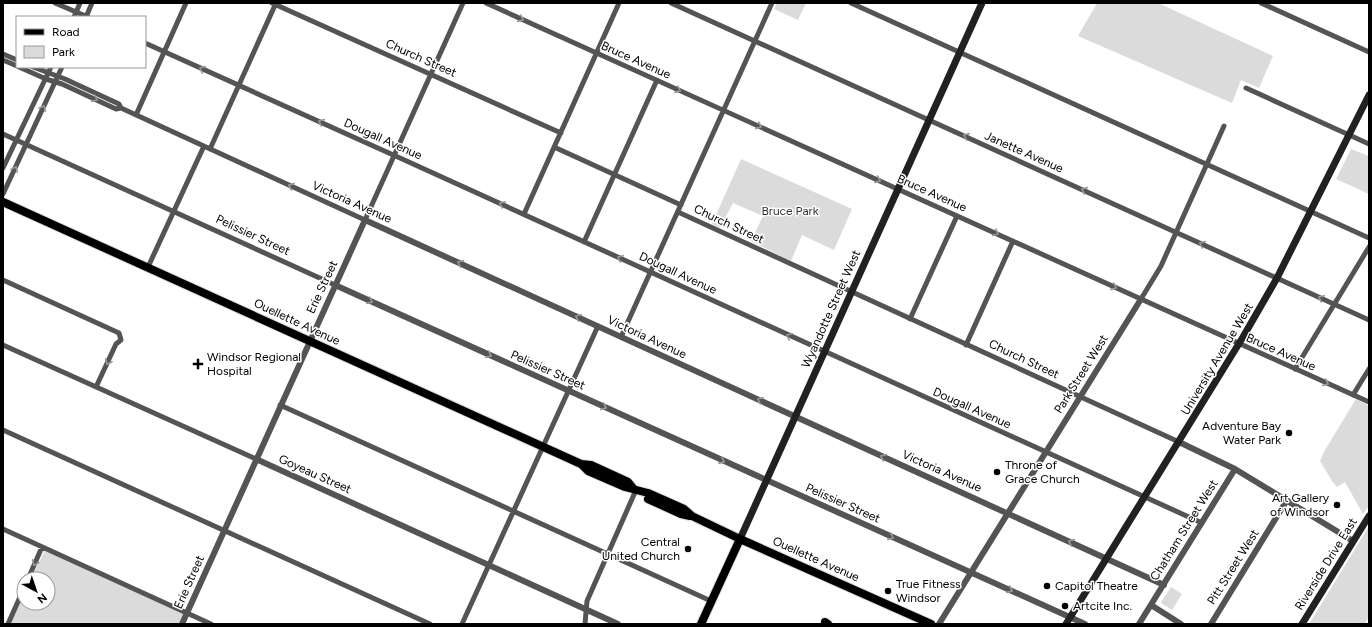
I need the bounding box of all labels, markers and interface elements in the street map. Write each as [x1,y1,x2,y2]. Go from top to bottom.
one-way arrow [517,14,525,22]
legend [16,16,146,68]
text: Road [52,25,80,39]
street label: Church Street [384,36,459,80]
street label: Bruce Avenue [599,38,673,82]
text: Park [52,45,75,59]
one-way arrow [199,65,206,73]
one-way arrow [674,85,682,93]
one-way arrow [90,94,98,102]
one-way arrow [38,105,46,113]
street label: Dougall Avenue [342,116,425,163]
one-way arrow [317,119,325,127]
one-way arrow [755,121,762,129]
street label: Janette Avenue [982,128,1066,176]
one-way arrow [962,133,969,141]
one-way arrow [10,166,18,173]
street label: Bruce Avenue [895,171,969,215]
one-way arrow [873,175,881,183]
street label: Victoria Avenue [310,178,394,226]
one-way arrow [288,183,296,191]
one-way arrow [1081,187,1088,195]
one-way arrow [499,201,506,209]
street label: Church Street [692,202,767,247]
park label: Bruce Park [762,204,819,218]
street label: Pelissier Street [214,212,293,258]
one-way arrow [992,229,999,237]
one-way arrow [1199,241,1207,249]
street label: Wyandotte Street West [799,248,863,370]
street label: Dougall Avenue [637,249,719,297]
one-way arrow [617,255,625,263]
street label: Erie Street [304,258,341,316]
one-way arrow [457,260,464,268]
one-way arrow [1110,282,1118,290]
one-way arrow [1317,295,1325,303]
street label: Ouellette Avenue [252,296,343,348]
one-way arrow [366,296,374,304]
street label: University Avenue West [1178,300,1256,418]
street label: Victoria Avenue [605,313,689,362]
one-way arrow [575,314,582,322]
street label: Bruce Avenue [1244,330,1318,374]
one-way arrow [786,332,793,340]
street label: Park Street West [1051,332,1111,416]
street label: Church Street [987,337,1062,382]
street label: Pelissier Street [509,347,588,393]
place label: Windsor Regional Hospital [207,350,301,378]
one-way arrow [484,350,492,358]
one-way arrow [105,358,113,366]
marker: Windsor Regional Hospital [192,358,204,370]
one-way arrow [1322,378,1330,386]
street label: Dougall Avenue [931,385,1014,432]
one-way arrow [757,397,764,405]
one-way arrow [599,402,607,410]
place label: Adventure Bay Water Park [1202,419,1282,447]
marker: Adventure Bay Water Park [1284,428,1294,438]
street label: Victoria Avenue [900,447,984,495]
street label: Goyeau Street [277,452,354,496]
one-way arrow [880,453,887,461]
one-way arrow [718,456,726,464]
place label: Throne of Grace Church [1005,458,1080,486]
marker: Throne of Grace Church [992,467,1002,477]
street label: Chatham Street West [1147,477,1221,583]
street label: Pelissier Street [804,480,883,526]
place label: Art Gallery of Windsor [1270,491,1330,519]
marker: Art Gallery of Windsor [1332,500,1342,510]
street label: Riverside Drive East [1292,515,1360,613]
street label: Pitt Street West [1204,526,1262,607]
one-way arrow [887,532,895,540]
street label: Ouellette Avenue [770,534,862,585]
place label: Central United Church [602,535,680,563]
one-way arrow [1068,539,1076,547]
marker: Central United Church [683,544,693,554]
street label: Erie Street [171,553,207,611]
one-way arrow [32,558,40,566]
north arrow [16,571,56,611]
place label: True Fitness Windsor [896,577,961,605]
place label: Capitol Theatre [1055,579,1138,593]
marker: Capitol Theatre [1042,581,1052,591]
one-way arrow [1006,585,1013,593]
marker: True Fitness Windsor [883,586,893,596]
text: N [35,591,50,606]
place label: Artcite Inc. [1073,599,1132,613]
marker: Artcite Inc. [1060,601,1070,611]

